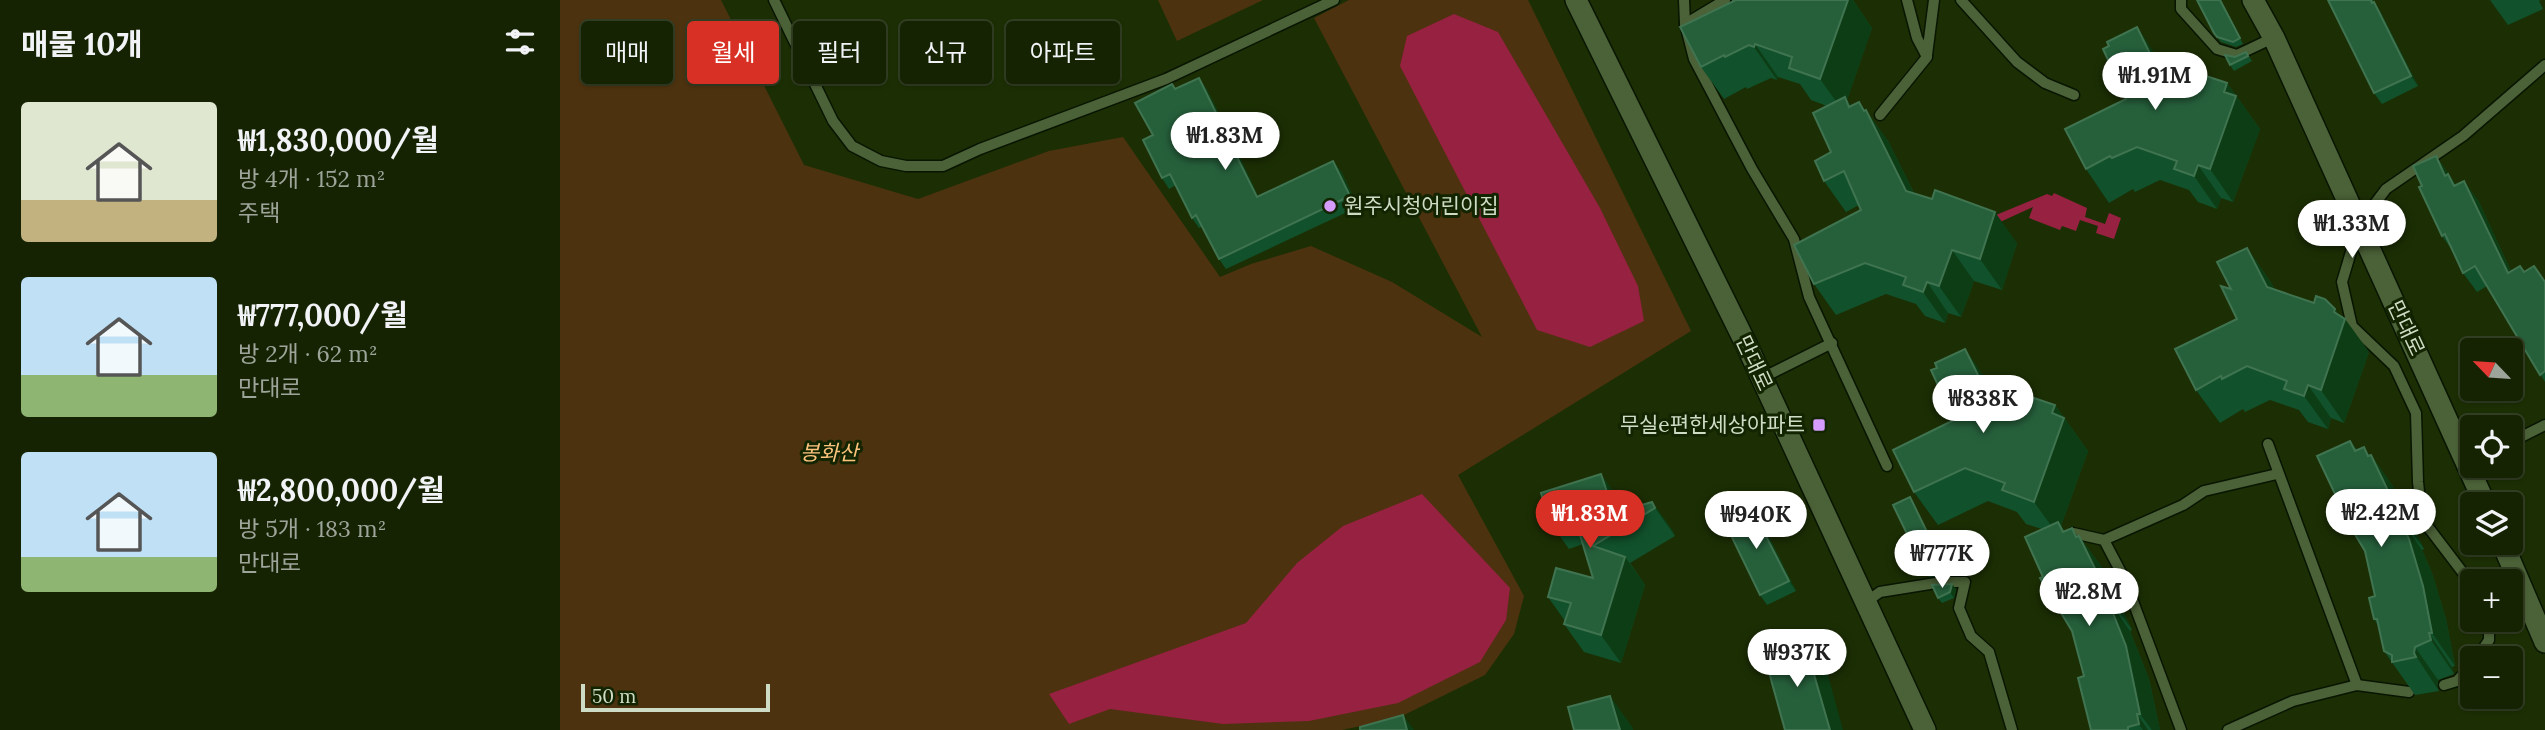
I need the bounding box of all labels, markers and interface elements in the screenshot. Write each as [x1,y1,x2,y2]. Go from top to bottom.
chip: 매매 [581,21,673,84]
chip: 월세 [687,21,779,84]
chip: 필터 [793,21,886,84]
chip: 신규 [900,21,992,84]
chip: 아파트 [1006,21,1120,84]
icon: filters [501,23,539,61]
text: 매물 10개 [21,25,143,63]
pin: ₩1.91M [2098,52,2212,112]
text: ₩1.91M [2118,60,2192,89]
pin: ₩1.83M [1168,113,1282,172]
text: ₩1.83M [1187,120,1263,149]
text: ₩1,830,000/월 [238,121,439,159]
icon: home [77,130,161,214]
text: 방 4개 · 152 m² [238,164,385,193]
place label: 원주시청어린이집 [1344,192,1499,219]
text: 주택 [238,198,280,227]
marker: 원주시청어린이집 [1322,198,1338,214]
pin: ₩1.33M [2295,201,2409,260]
text: ₩1.33M [2314,208,2390,237]
text: ₩777,000/월 [238,296,408,334]
street label: 만대로 [2382,296,2431,360]
icon: home [77,305,161,389]
street label: 만대로 [1730,331,1779,395]
north arrow [2460,338,2524,401]
map controls [2460,338,2523,709]
text: 방 2개 · 62 m² [238,339,378,368]
text: 만대로 [238,373,301,402]
pin: ₩838K [1934,376,2032,435]
text: ₩838K [1948,383,2018,412]
place label: 무실e편한세상아파트 [1620,411,1805,438]
button: locate [2460,415,2523,478]
marker: 무실e편한세상아파트 [1811,417,1827,433]
park label: 봉화산 [800,439,861,466]
text: ₩2,800,000/월 [238,471,445,509]
icon: home [77,480,161,564]
pin: ₩1.83M [1533,490,1647,550]
pin: ₩2.42M [2324,490,2438,549]
pin: ₩940K [1707,491,1805,551]
button: layers [2460,492,2523,555]
text: ₩2.42M [2342,497,2420,526]
text: ₩1.83M [1552,498,1628,527]
text: ₩940K [1721,499,1791,528]
text: 방 5개 · 183 m² [238,514,386,543]
pin: ₩777K [1893,530,1991,590]
text: ₩777K [1911,538,1973,567]
text: 만대로 [238,548,301,577]
pin: ₩2.8M [2040,568,2138,628]
button: + [2460,569,2523,632]
text: ₩2.8M [2056,576,2122,605]
pin: ₩937K [1748,630,1846,689]
text: ₩937K [1764,637,1830,666]
button: − [2460,646,2523,709]
scale bar [581,681,770,713]
text: 50 m [592,684,636,708]

